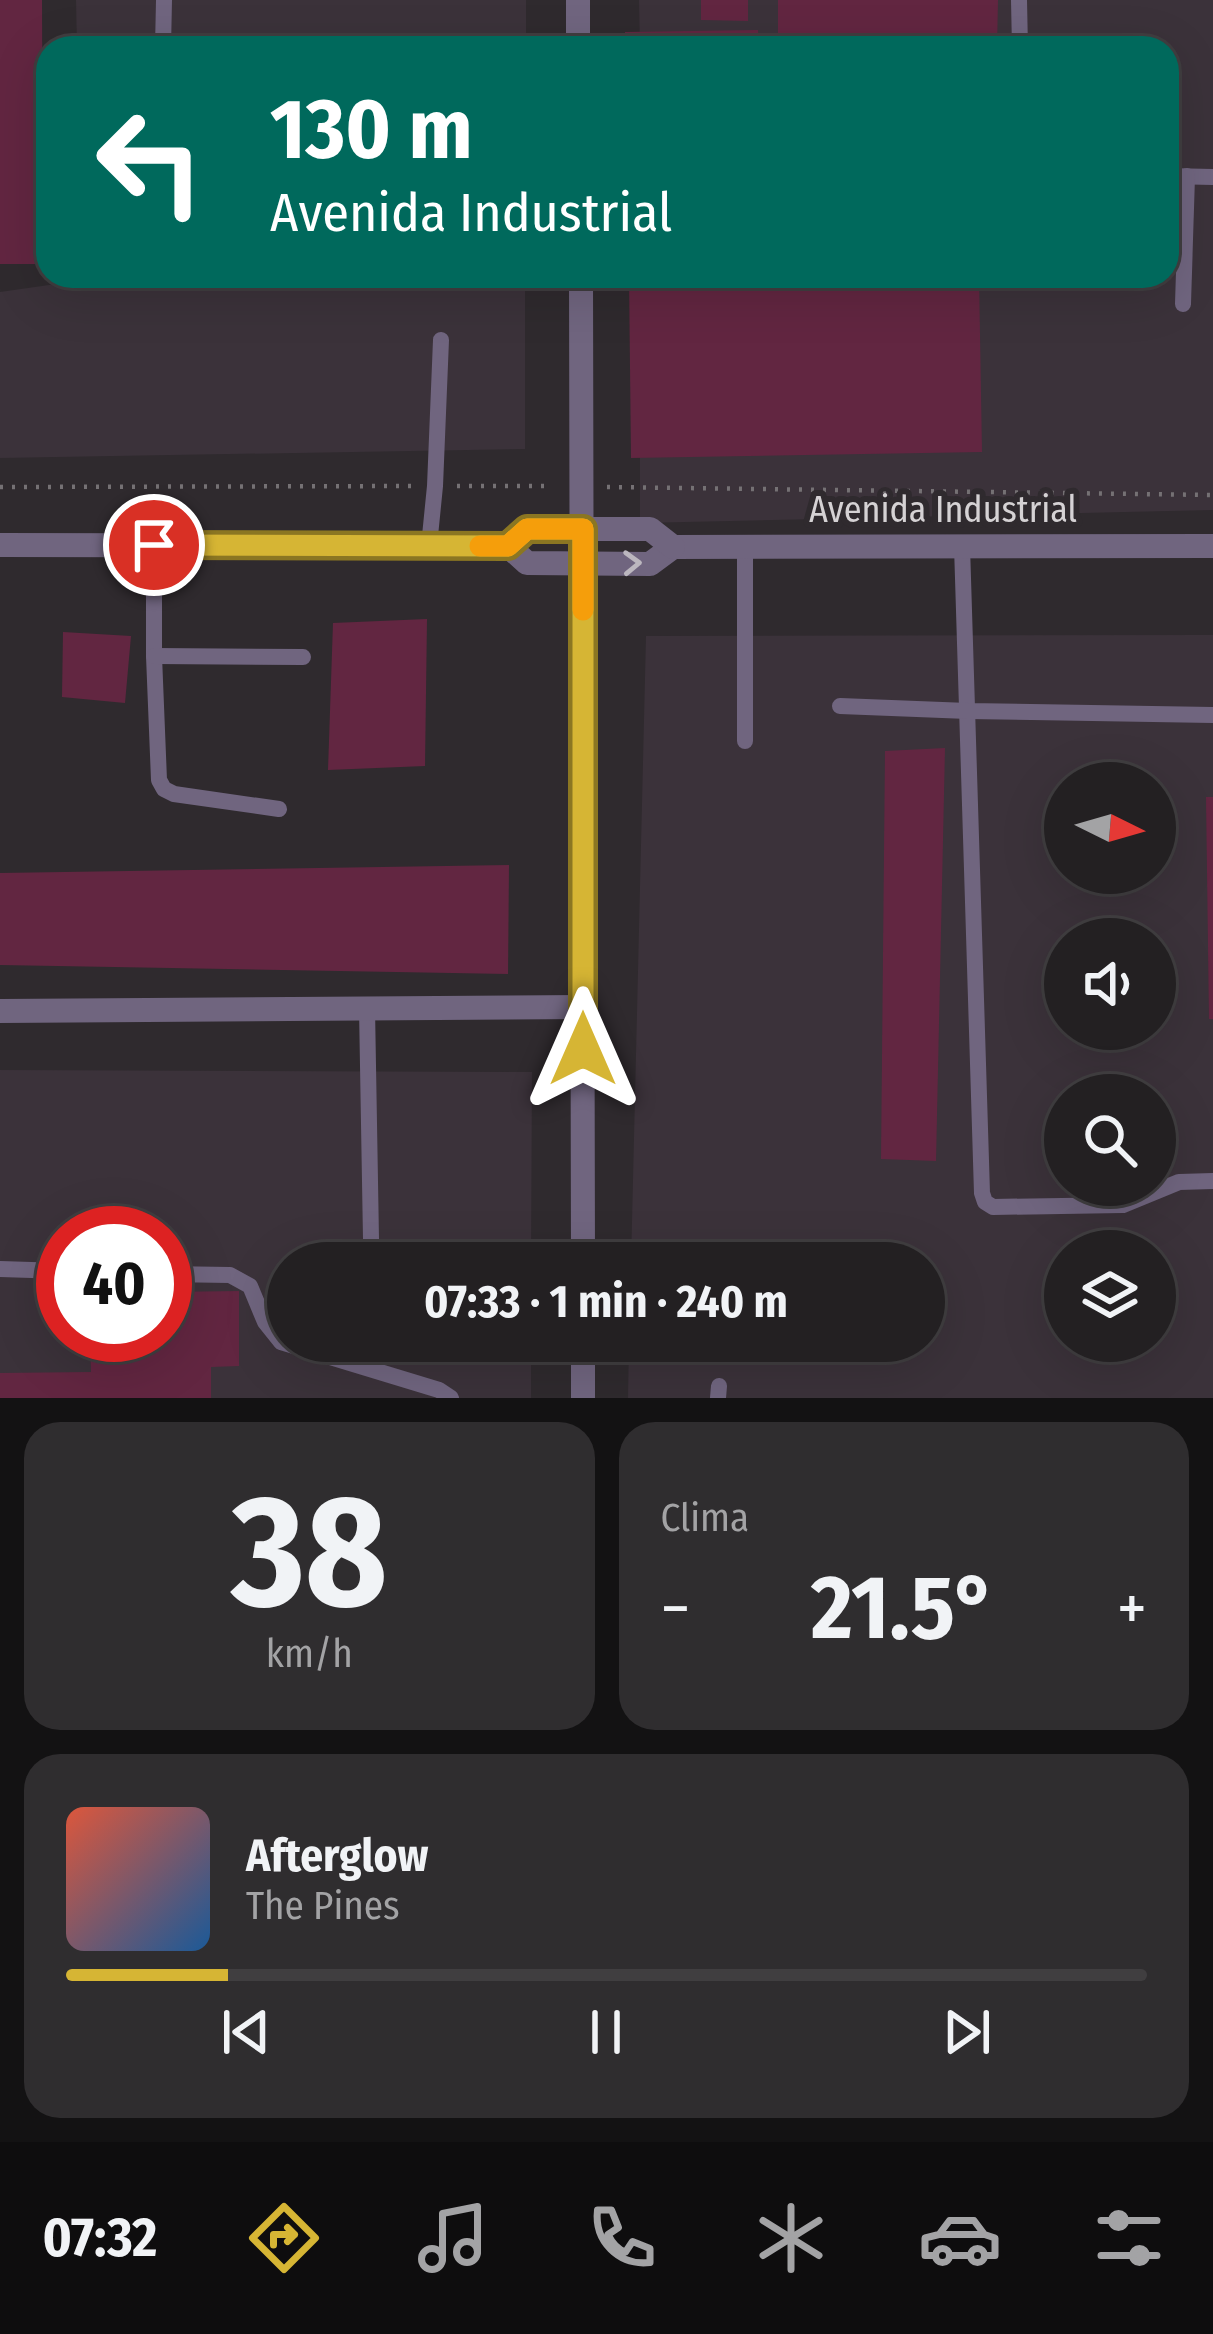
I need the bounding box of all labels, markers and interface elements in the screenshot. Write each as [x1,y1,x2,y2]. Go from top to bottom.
text: 130 m [270,79,473,180]
icon: left [72,84,228,240]
text: Avenida Industrial [270,181,672,245]
street label: Avenida Industrial [809,488,1077,532]
pin [103,494,205,596]
icon: arrive [121,512,187,578]
one-way arrow [623,550,642,576]
north arrow [1044,762,1176,894]
map controls [1044,762,1176,1362]
button: sound [1044,918,1176,1050]
position arrow [520,986,646,1112]
button: search [1044,1074,1176,1206]
speed limit sign: 40 [36,1206,192,1362]
button: layers [1044,1230,1176,1362]
text: 07:33 · 1 min · 240 m [424,1275,788,1329]
text: 38 [231,1459,387,1646]
text: Clima [661,1495,749,1541]
text: 21.5° [811,1554,996,1662]
text: − [661,1569,690,1648]
text: + [1117,1569,1147,1648]
text: km/h [266,1631,353,1677]
text: Afterglow [246,1829,428,1883]
text: The Pines [246,1883,400,1929]
icon: previous [213,1999,279,2065]
icon: pause [573,1999,639,2065]
icon: next [934,1999,1000,2065]
icon: directions [242,2196,326,2280]
icon: music [411,2196,495,2280]
icon: phone [580,2196,664,2280]
icon: climate [749,2196,833,2280]
icon: car [918,2196,1002,2280]
icon: filters [1087,2196,1171,2280]
text: 07:32 [42,2206,157,2270]

